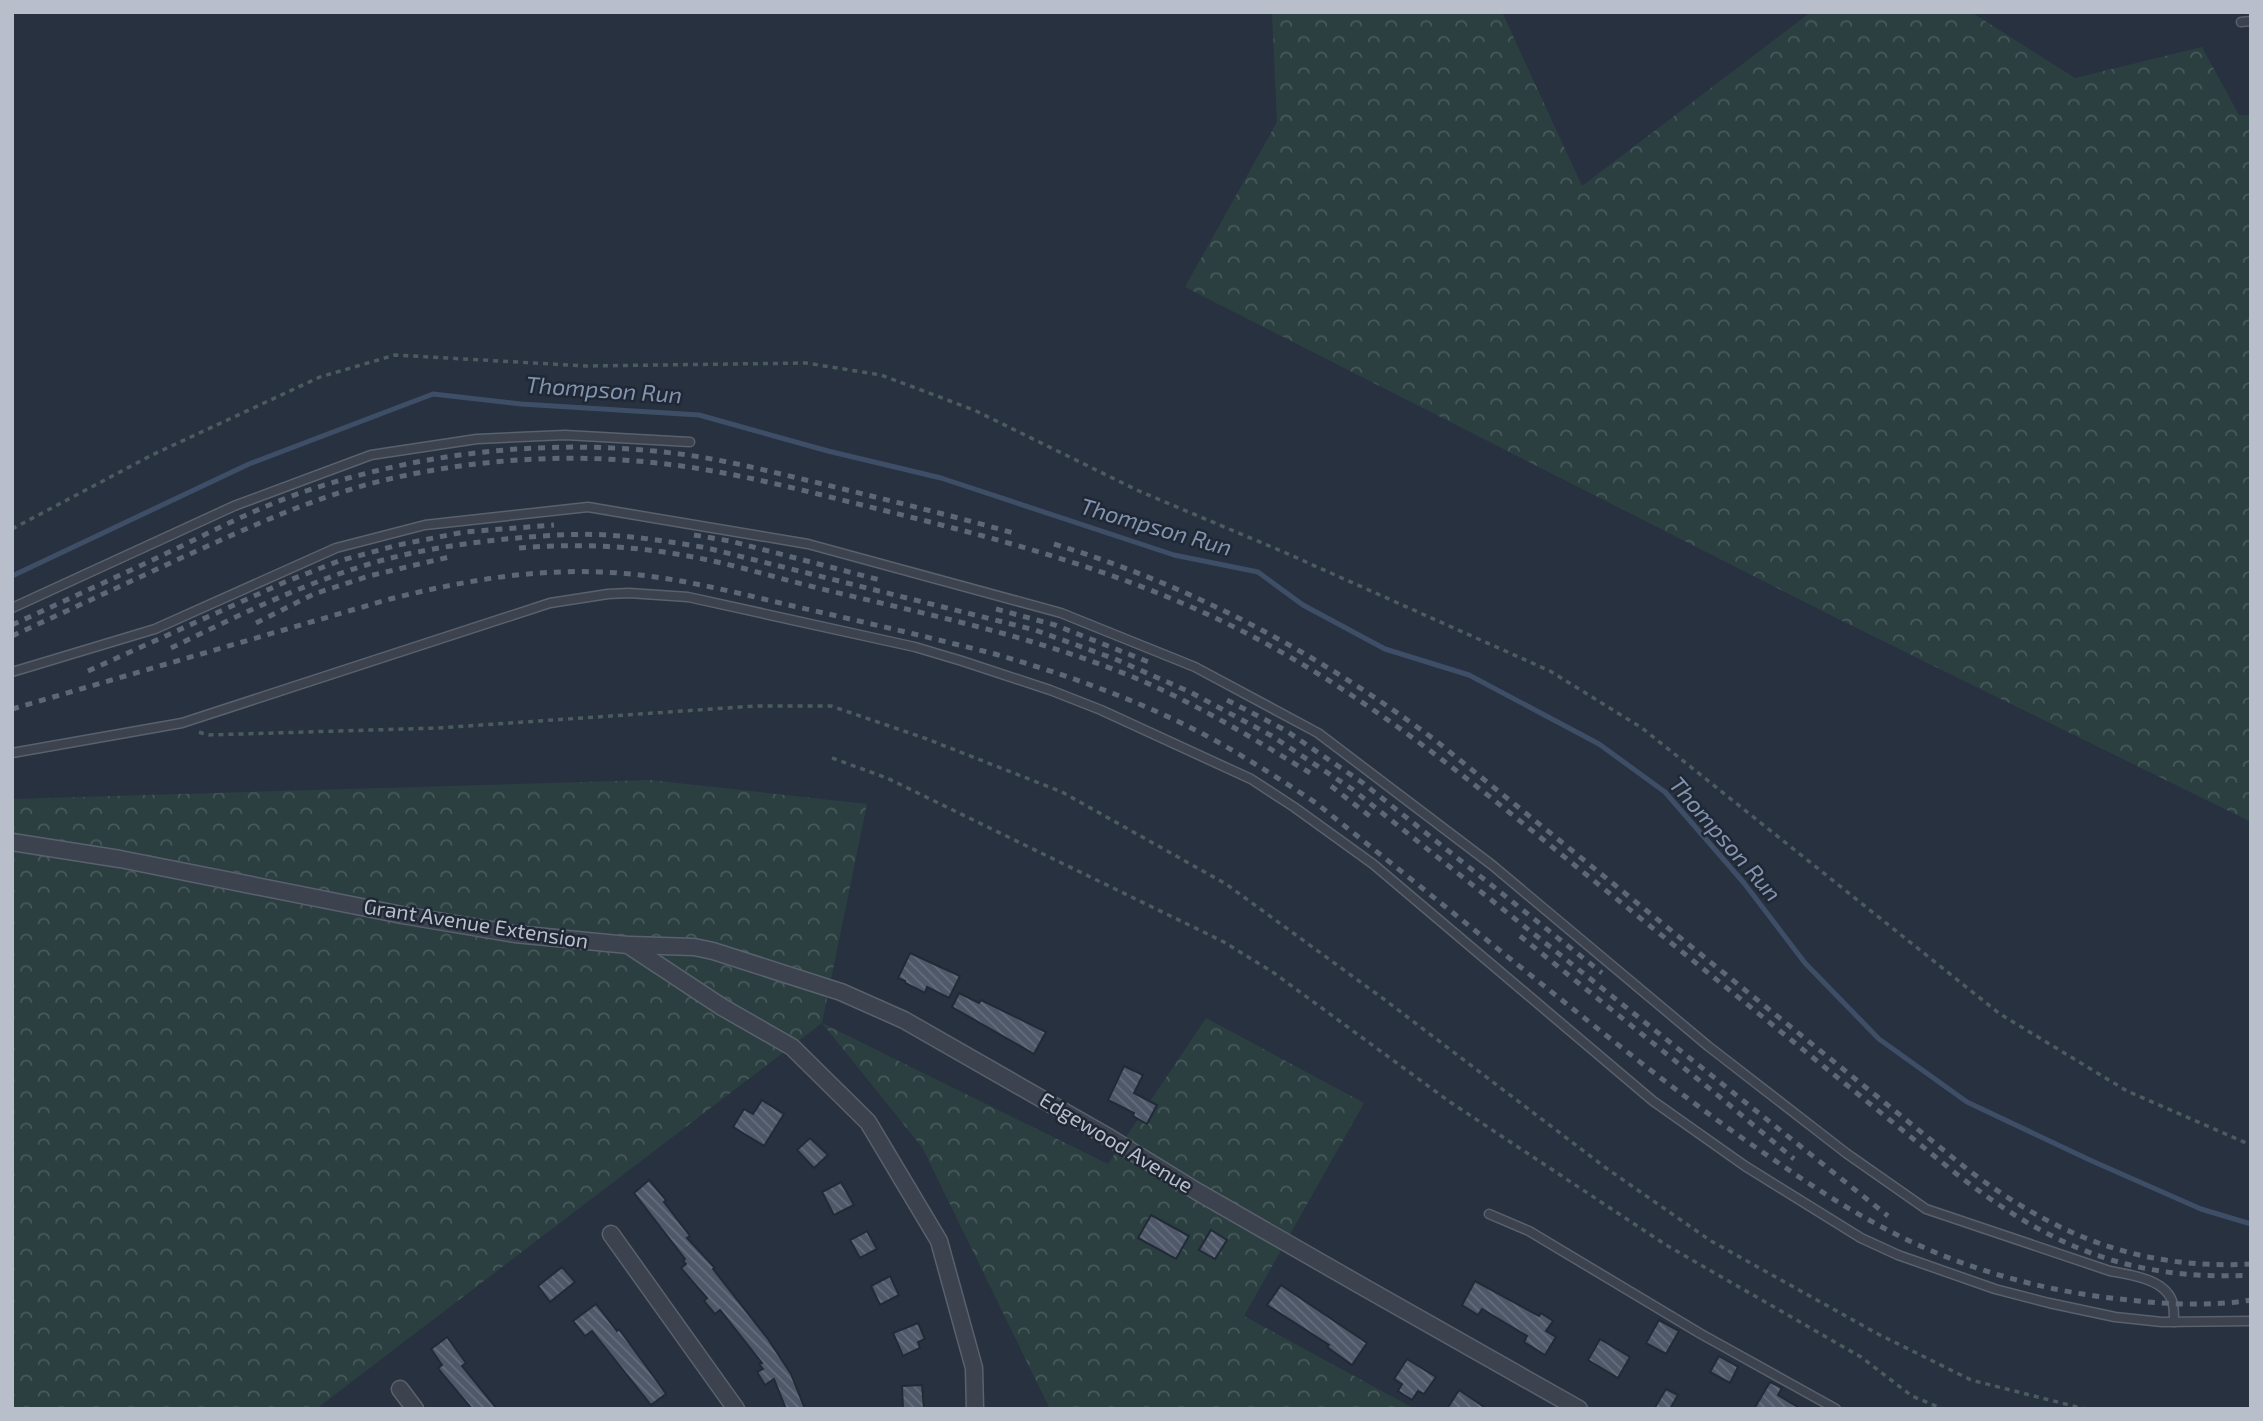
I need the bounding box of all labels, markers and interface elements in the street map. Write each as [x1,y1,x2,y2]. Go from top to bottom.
water label: Thompson Run [525,370,683,408]
water label: Thompson Run [1077,491,1235,561]
water label: Thompson Run [1664,770,1788,907]
street label: Grant Avenue Extension [362,892,590,953]
street label: Edgewood Avenue [1036,1086,1198,1197]

